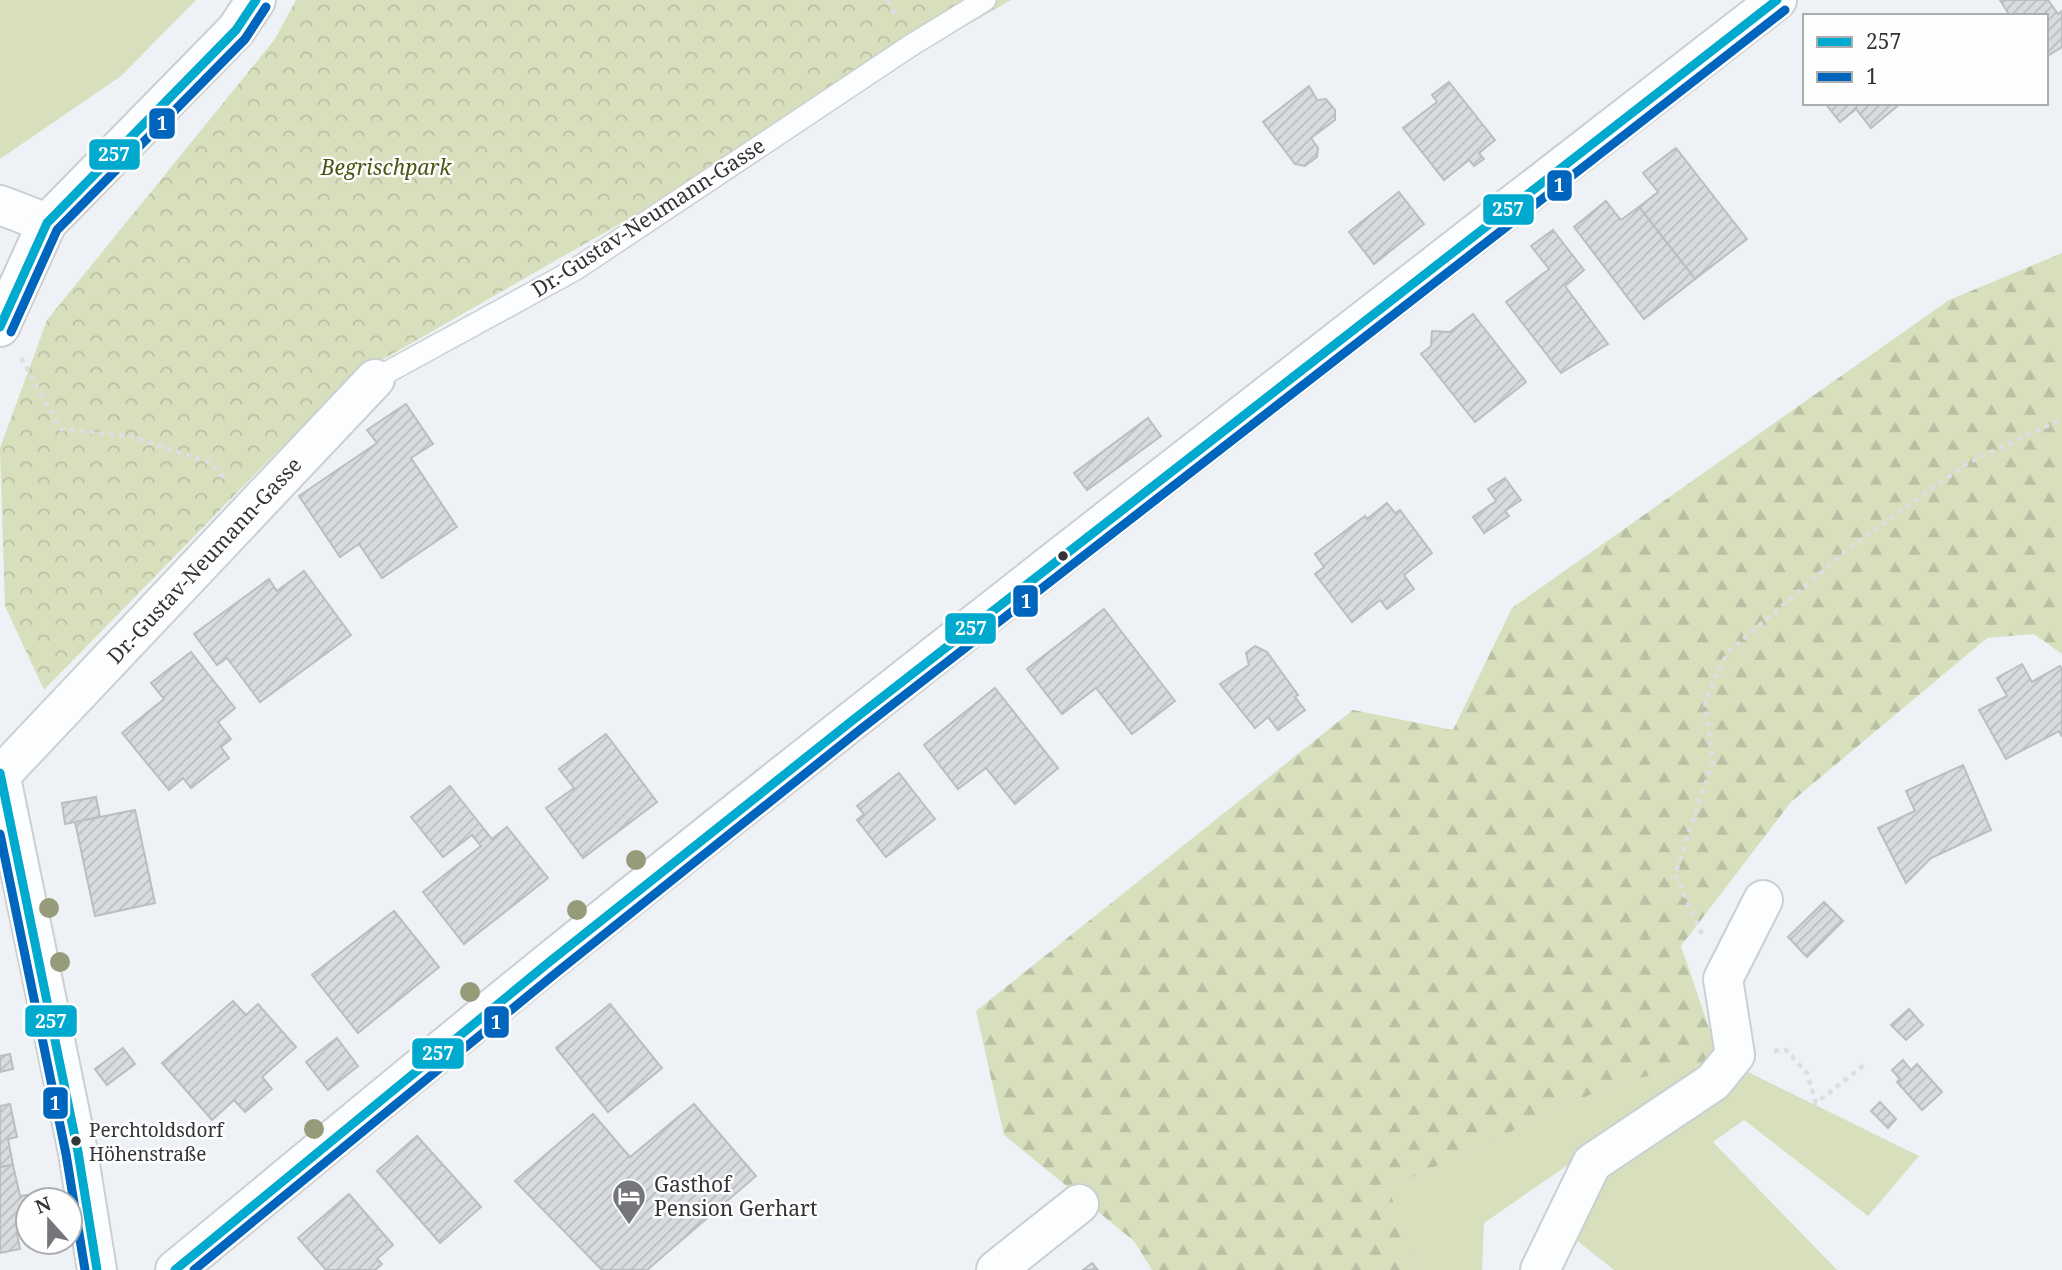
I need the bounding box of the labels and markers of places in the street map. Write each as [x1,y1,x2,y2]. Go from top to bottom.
unlabelled marker [1056,549,1070,563]
place label: Perchtoldsdorf Höhenstraße [89,1117,225,1167]
marker: Perchtoldsdorf Höhenstraße [69,1134,83,1148]
place label: Gasthof Pension Gerhart [654,1170,817,1222]
hotel icon: Gasthof Pension Gerhart [610,1177,648,1226]

